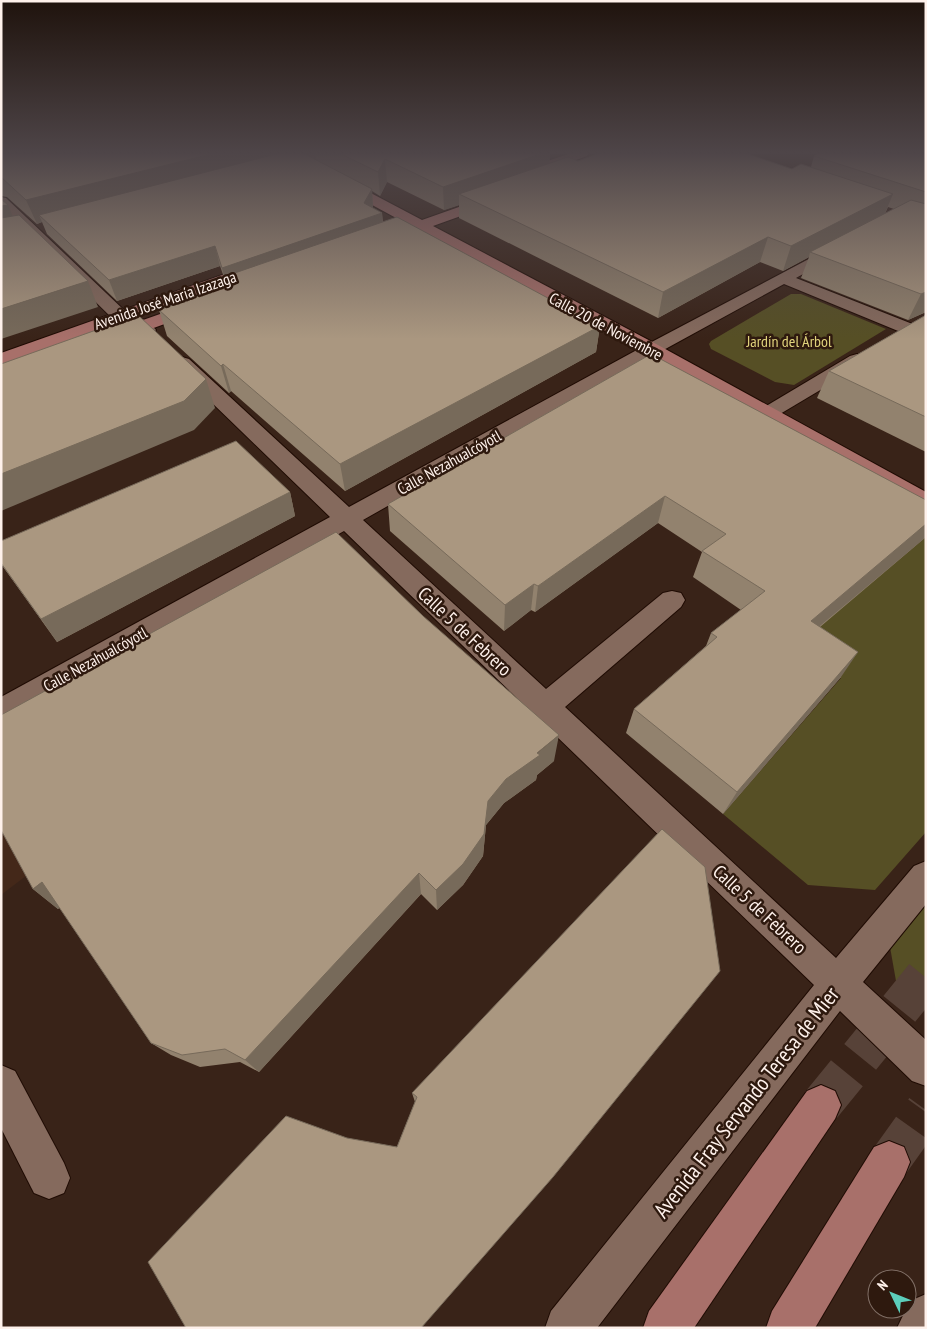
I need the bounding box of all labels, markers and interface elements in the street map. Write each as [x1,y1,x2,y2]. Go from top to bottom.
street label: Avenida José María Izazaga [91,266,239,334]
street label: Calle 20 de Noviembre [546,288,666,364]
park label: Jardín del Árbol [745,331,832,351]
street label: Calle Nezahualcóyotl [394,425,505,499]
street label: Calle 5 de Febrero [413,581,517,681]
street label: Calle Nezahualcóyotl [40,622,151,696]
street label: Calle 5 de Febrero [708,859,812,959]
street label: Avenida Fray Servando Teresa de Mier [647,981,845,1223]
north arrow [867,1269,917,1319]
text: N [873,1276,892,1294]

